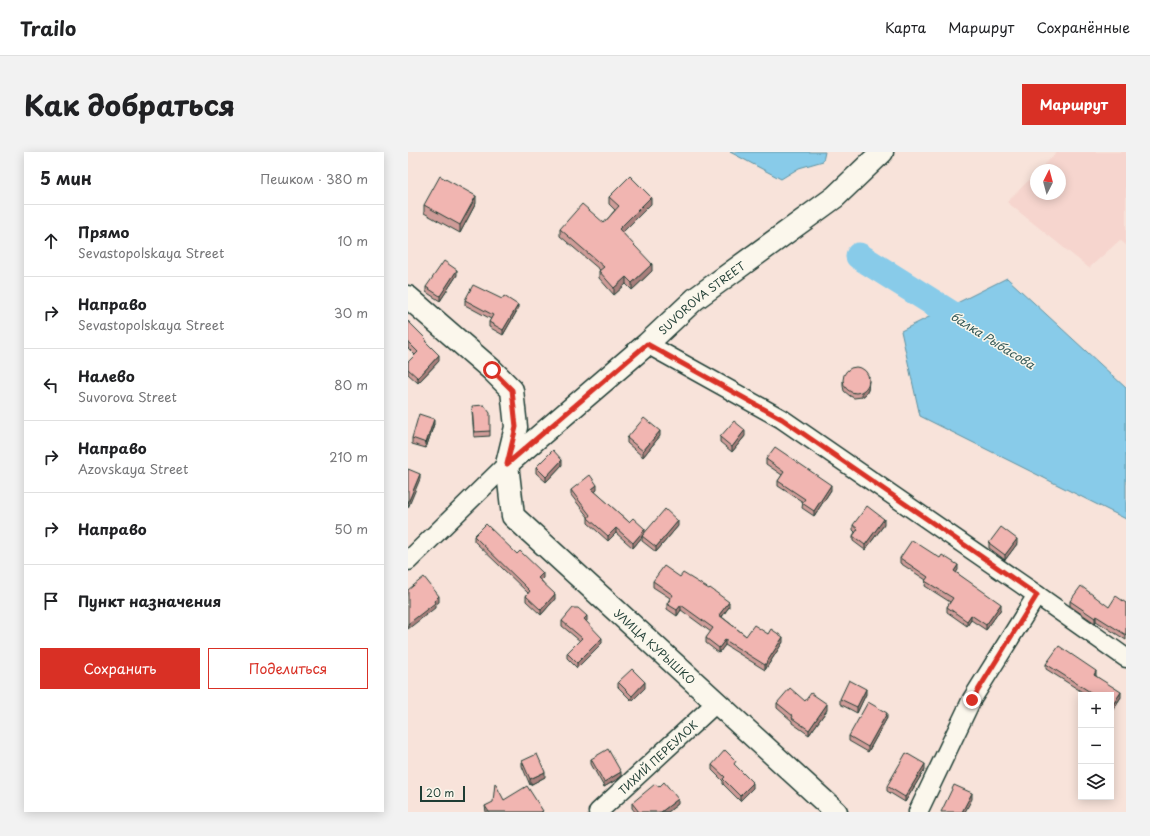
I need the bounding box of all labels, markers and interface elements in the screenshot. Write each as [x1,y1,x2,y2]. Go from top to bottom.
text: Trailo [20,14,76,42]
text: Карта [885,17,926,38]
text: Маршрут [948,17,1014,38]
text: Сохранённые [1036,17,1130,38]
text: Как добраться [24,83,235,126]
button: Маршрут [1022,84,1126,125]
north arrow [1030,164,1066,200]
text: 5 мин [40,165,92,191]
text: Пешком · 380 m [260,169,368,188]
text: Прямо [78,220,129,243]
icon: ahead [40,230,62,252]
text: 10 m [338,231,368,250]
text: Sevastopolskaya Street [78,243,224,262]
street label: SUVOROVA STREET [654,257,749,338]
text: Направо [78,292,147,315]
icon: right [40,302,62,324]
text: 30 m [334,303,368,322]
water label: балка Рыбасова [948,307,1039,373]
text: Sevastopolskaya Street [78,315,224,334]
route start [483,361,501,379]
text: Налево [78,364,135,387]
icon: left [40,374,62,396]
text: 80 m [334,375,368,394]
text: Suvorova Street [78,387,177,406]
text: Направо [78,436,147,459]
icon: right [40,446,62,468]
text: 210 m [329,447,368,466]
text: Azovskaya Street [78,459,188,478]
text: Направо [78,517,147,540]
icon: right [40,518,62,540]
text: 50 m [334,519,368,538]
text: Пункт назначения [78,589,221,612]
icon: arrive [40,590,62,612]
street label: УЛИЦА КУРЫШКО [611,605,699,688]
button: Сохранить [40,648,200,689]
button: Поделиться [208,648,368,689]
route end [963,691,981,709]
map controls [1078,692,1114,800]
button: + [1078,692,1114,728]
street label: ТИХИЙ ПЕРЕУЛОК [614,716,701,798]
button: − [1078,728,1114,764]
button: layers [1078,764,1114,800]
scale bar [420,784,465,803]
text: 20 m [426,784,454,801]

